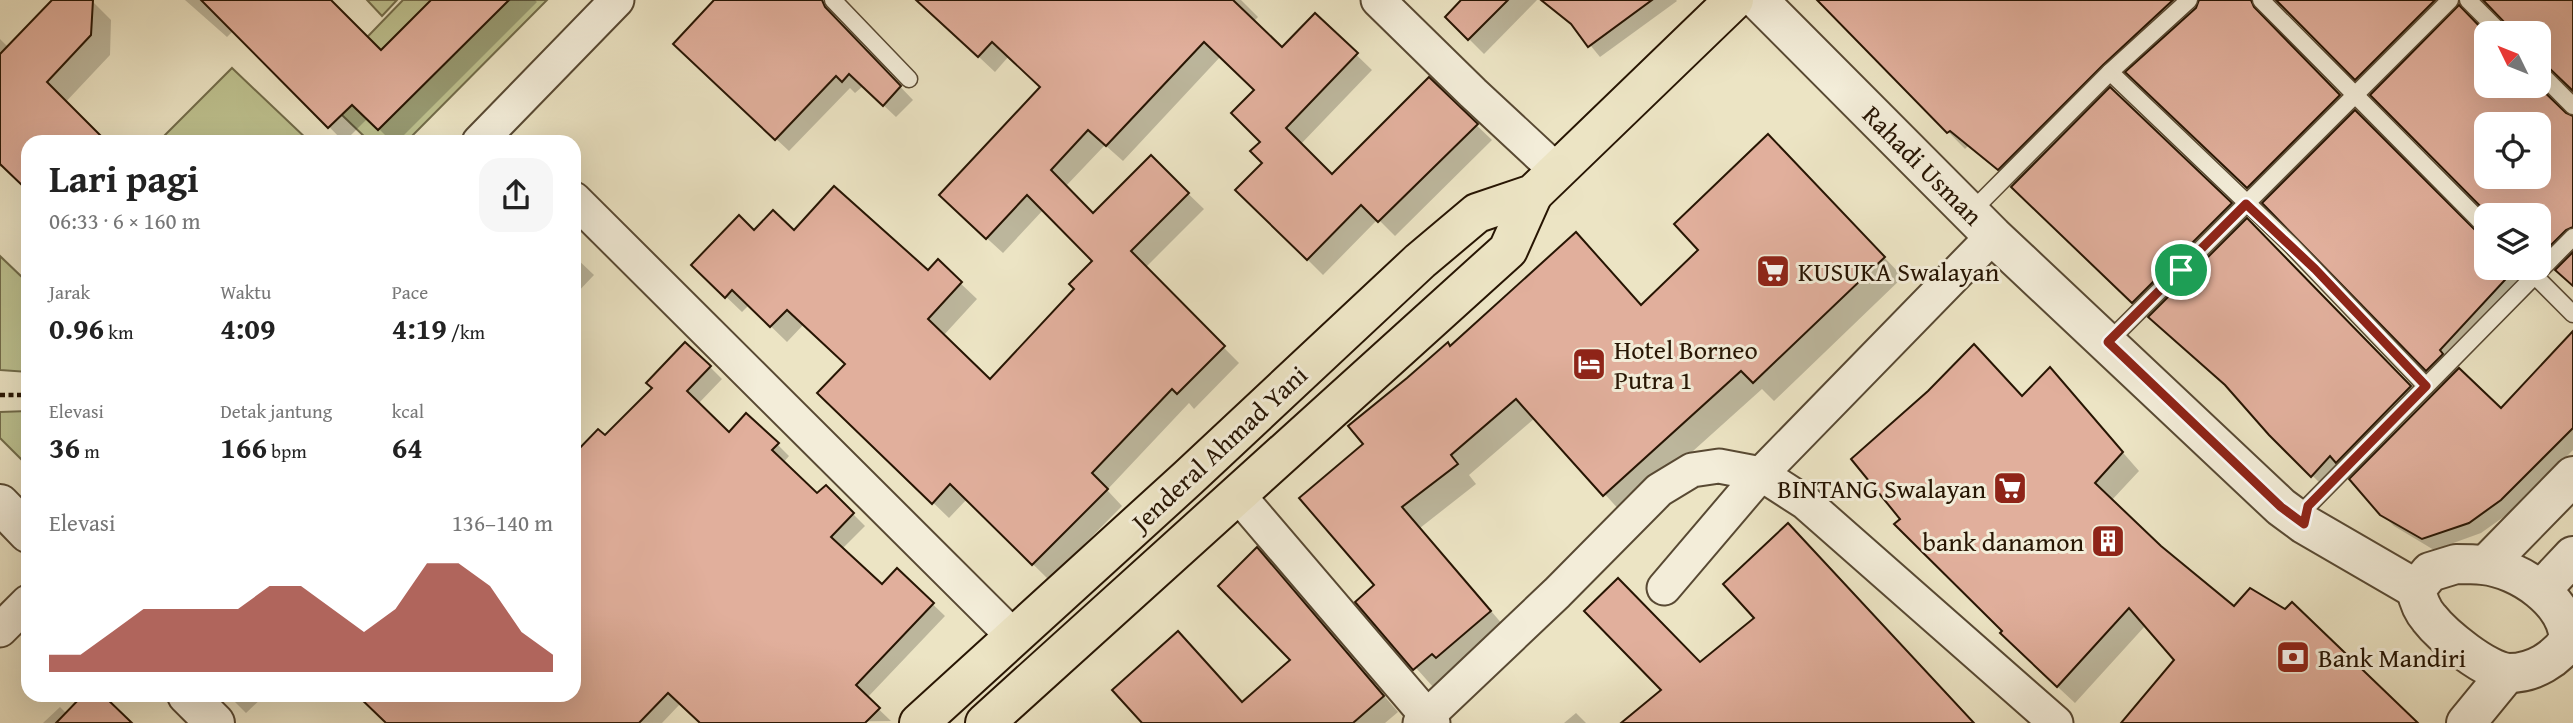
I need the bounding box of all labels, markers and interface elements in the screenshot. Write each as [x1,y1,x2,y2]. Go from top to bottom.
north arrow [2474,21,2552,98]
map controls [2474,21,2551,280]
street label: Rahadi Usman [1854,96,1992,234]
button: locate [2474,112,2551,189]
text: Lari pagi [49,150,199,206]
button: share [479,158,553,232]
button: layers [2474,203,2551,280]
text: 06:33 · 6 × 160 m [49,204,201,237]
pin [2151,240,2211,300]
icon: arrive [2162,251,2200,289]
supermarket icon: KUSUKA Swalayan [1754,252,1792,290]
place label: KUSUKA Swalayan [1798,252,2000,291]
text: Jarak [49,278,90,306]
text: Waktu [220,278,271,306]
text: Pace [392,278,428,306]
text: 0.96 [49,306,104,350]
text: 4:09 [220,306,275,350]
text: 4:19 [392,306,447,350]
text: km [104,318,133,346]
text: /km [447,318,485,346]
place label: Hotel Borneo Putra 1 [1614,330,1758,399]
hotel icon: Hotel Borneo Putra 1 [1570,345,1608,383]
street label: Jenderal Ahmad Yani [1120,356,1316,542]
text: Elevasi [49,397,104,425]
text: Detak jantung [220,397,332,425]
text: kcal [392,397,424,425]
text: 36 [49,425,80,469]
text: 166 [220,425,267,469]
text: 64 [392,425,423,469]
text: m [80,437,100,465]
text: bpm [267,437,307,465]
place label: BINTANG Swalayan [1777,469,1986,508]
supermarket icon: BINTANG Swalayan [1991,469,2029,507]
text: Elevasi [49,506,115,539]
text: 136–140 m [452,506,553,539]
place label: bank danamon [1923,522,2084,561]
building icon: bank danamon [2089,522,2127,560]
bank icon: Bank Mandiri [2274,638,2312,676]
place label: Bank Mandiri [2318,638,2466,677]

